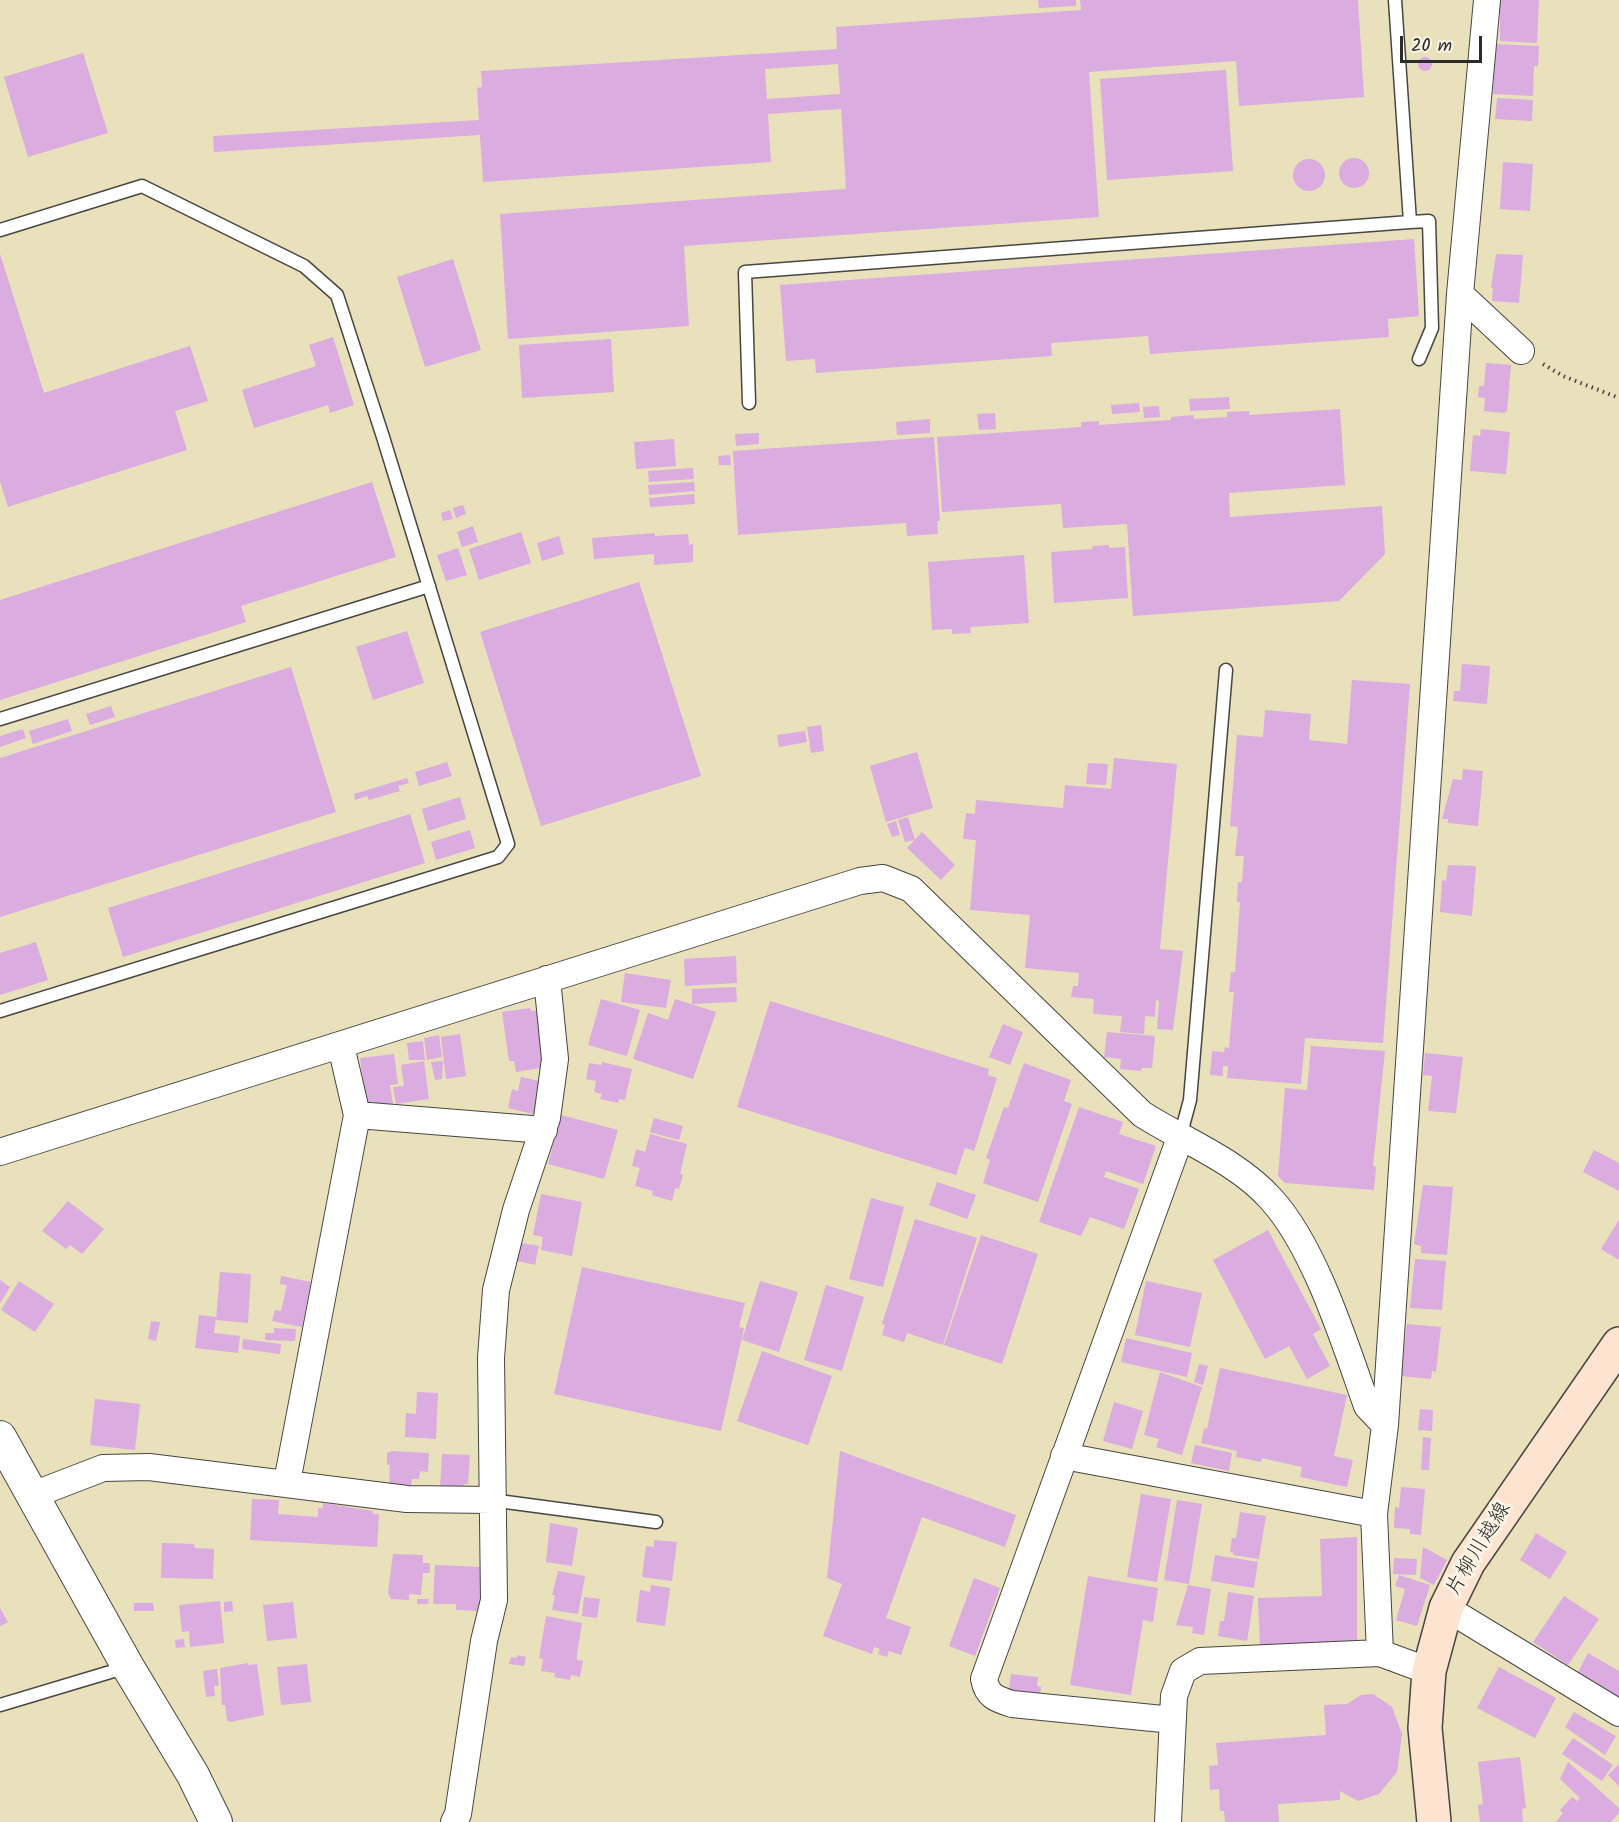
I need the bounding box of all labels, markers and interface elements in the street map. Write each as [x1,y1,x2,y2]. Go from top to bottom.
scale bar [1403,24,1486,62]
text: 20 m [1411,32,1452,61]
street label: 片柳川越線 [1442,1499,1518,1601]

